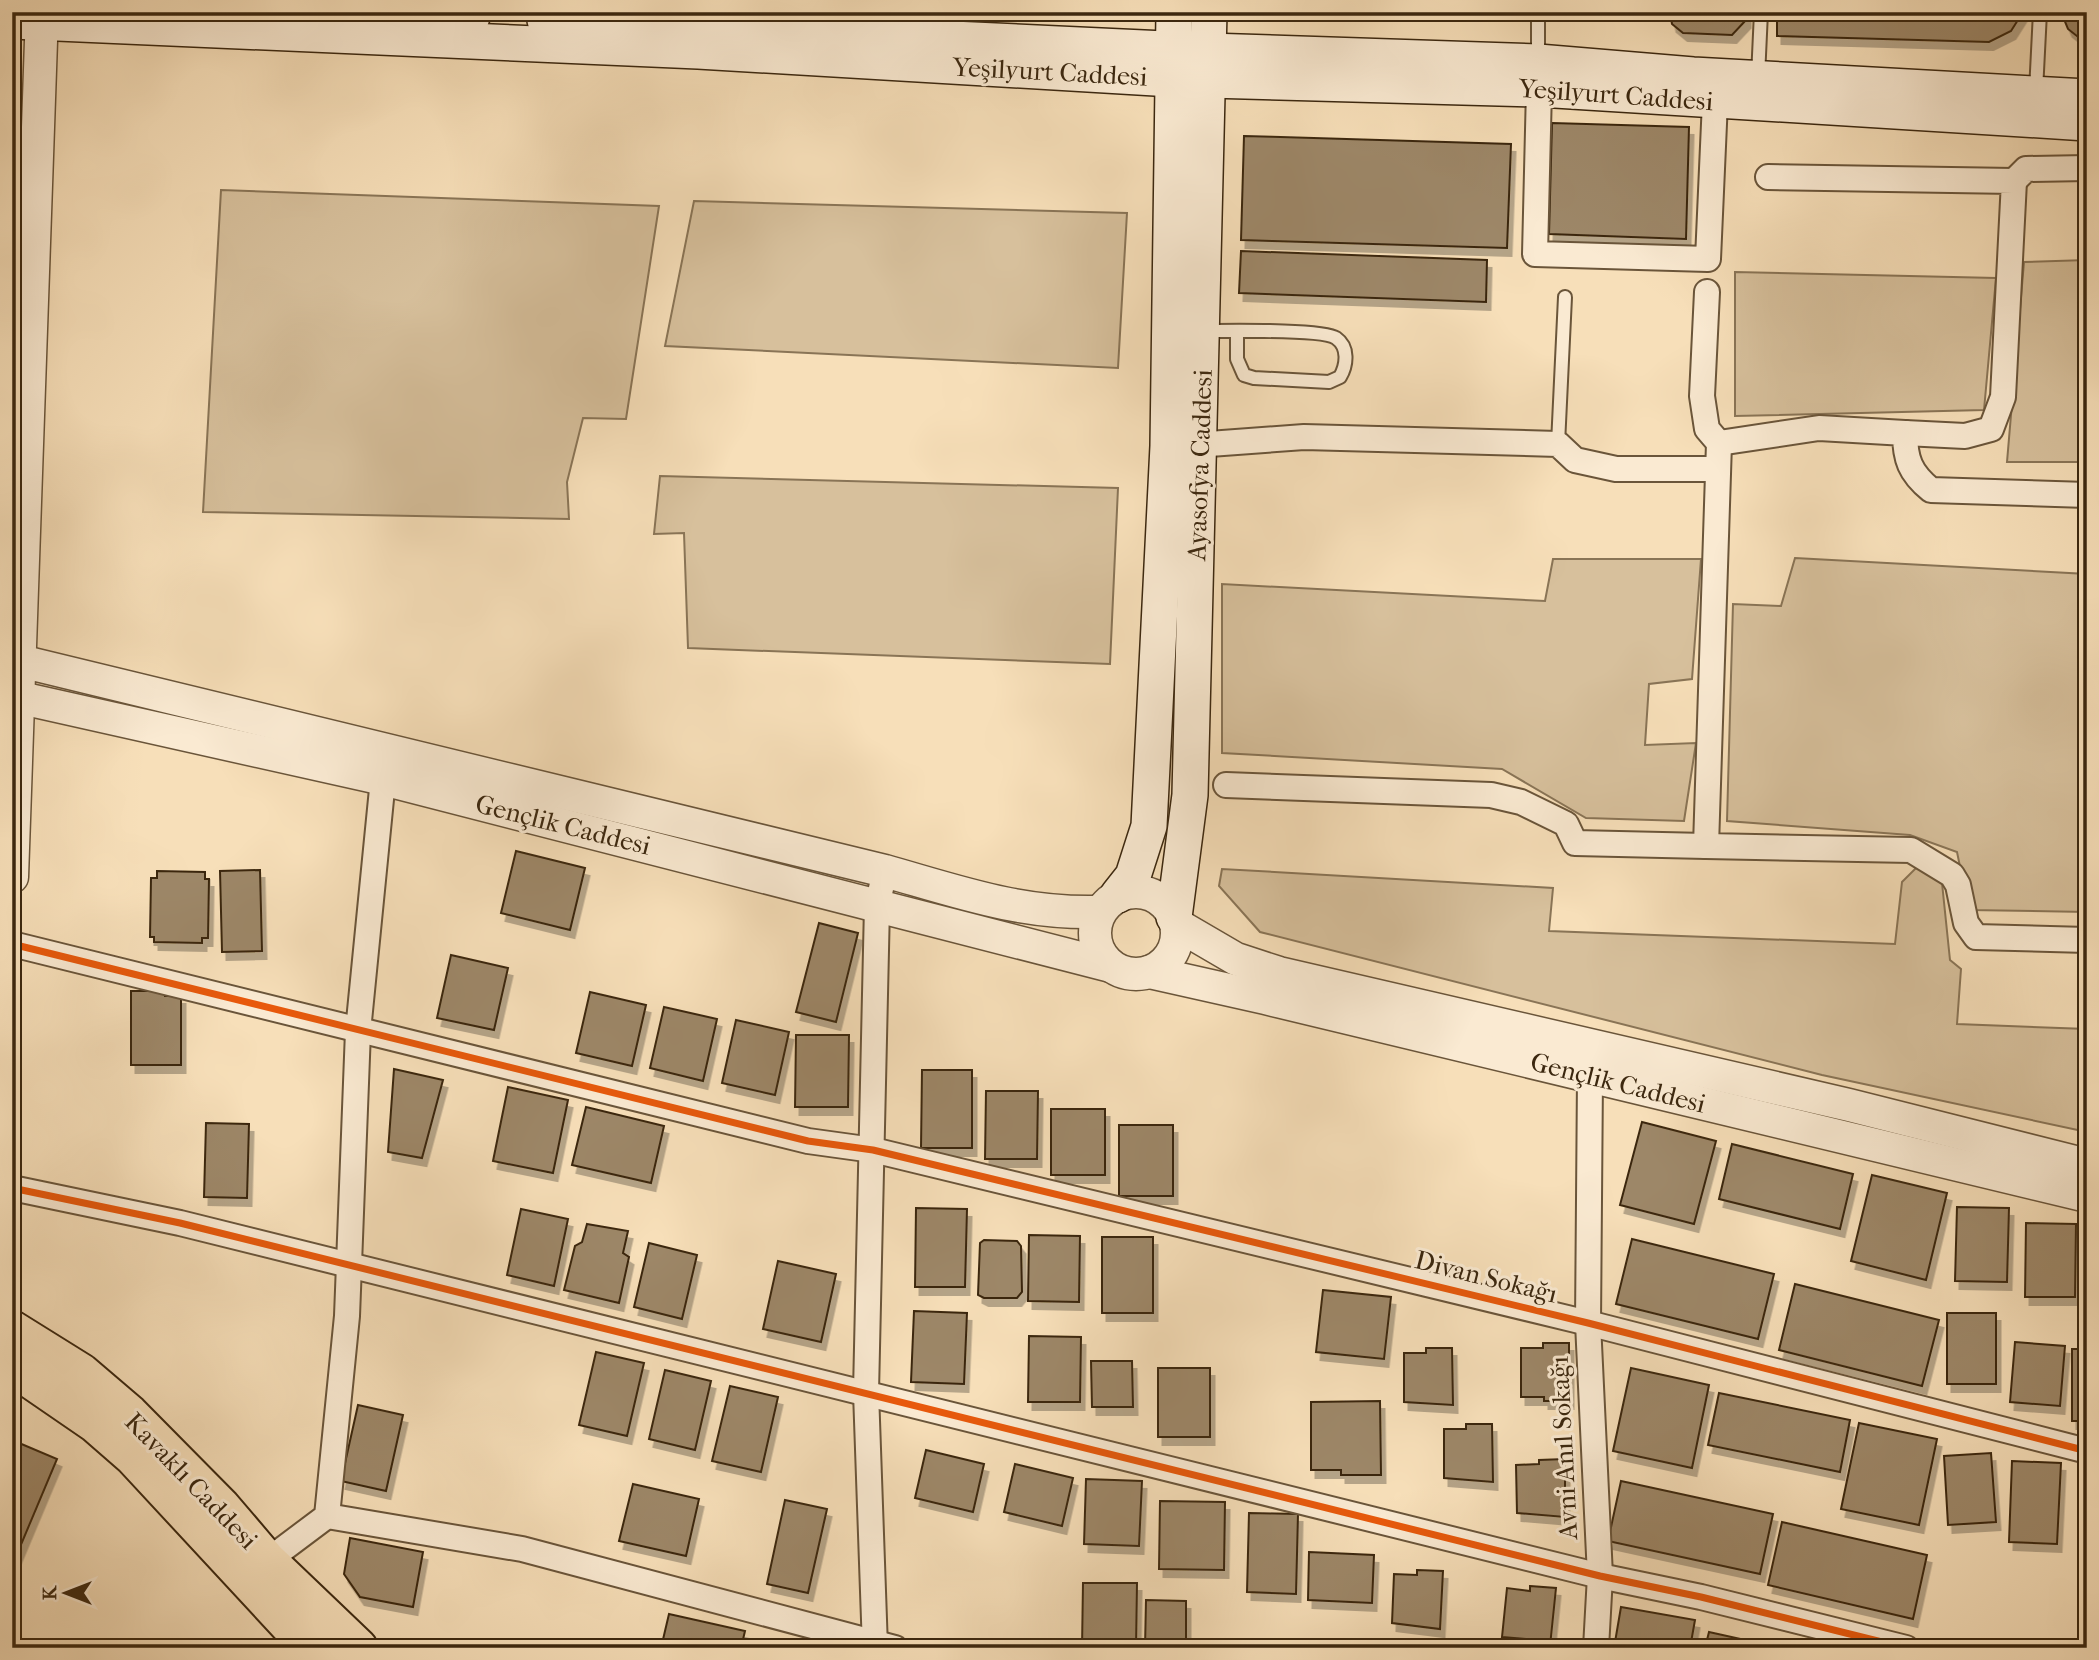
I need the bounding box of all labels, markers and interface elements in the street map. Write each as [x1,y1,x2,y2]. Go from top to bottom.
street label: Yeşilyurt Caddesi [951,51,1148,93]
street label: Yeşilyurt Caddesi [1517,73,1715,117]
street label: Ayasofya Caddesi [1181,368,1219,562]
street label: Gençlik Caddesi [472,788,654,862]
street label: Gençlik Caddesi [1527,1046,1709,1120]
street label: Divan Sokağı [1411,1244,1561,1310]
street label: Avni Anıl Sokağı [1544,1355,1584,1541]
street label: Kavaklı Caddesi [118,1406,264,1556]
north arrow [32,1558,102,1628]
text: K [39,1585,61,1600]

